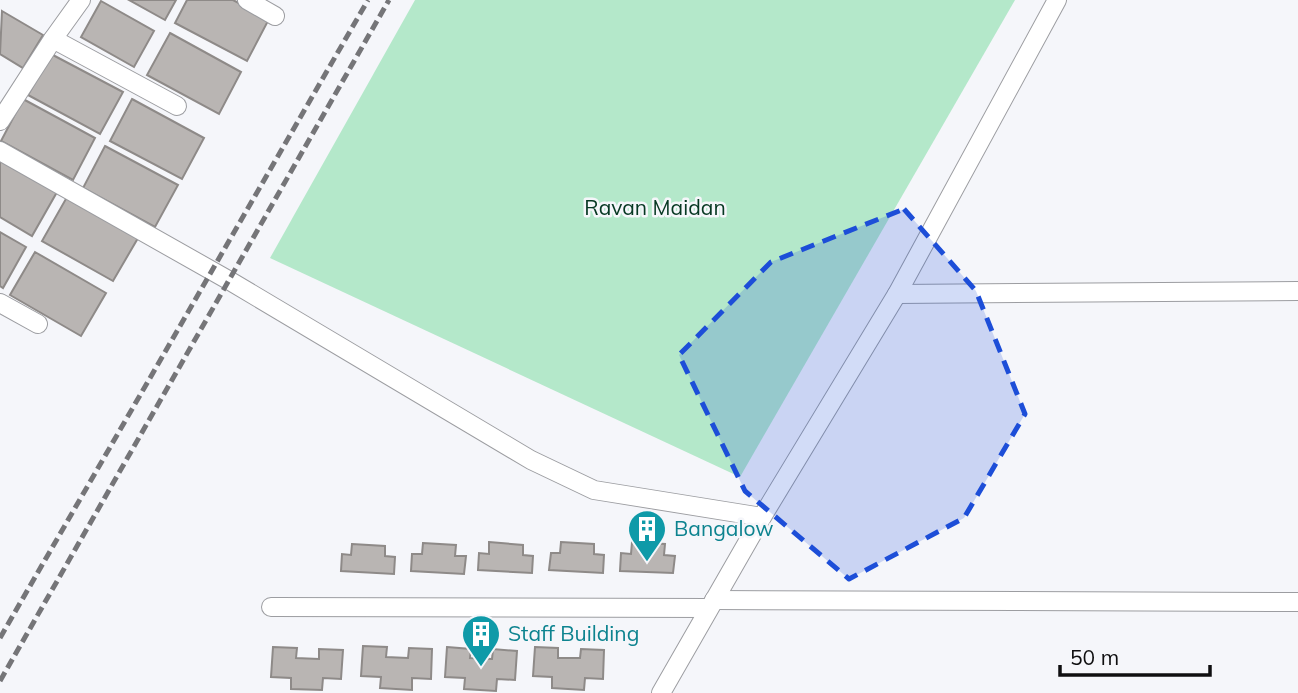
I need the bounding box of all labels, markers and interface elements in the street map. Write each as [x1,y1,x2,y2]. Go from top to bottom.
park label: Ravan Maidan [584,194,726,220]
building icon: Bangalow [626,508,668,563]
place label: Bangalow [674,515,774,541]
building icon: Staff Building [460,613,502,668]
place label: Staff Building [508,620,639,646]
scale bar [1060,634,1210,678]
text: 50 m [1070,644,1119,670]

